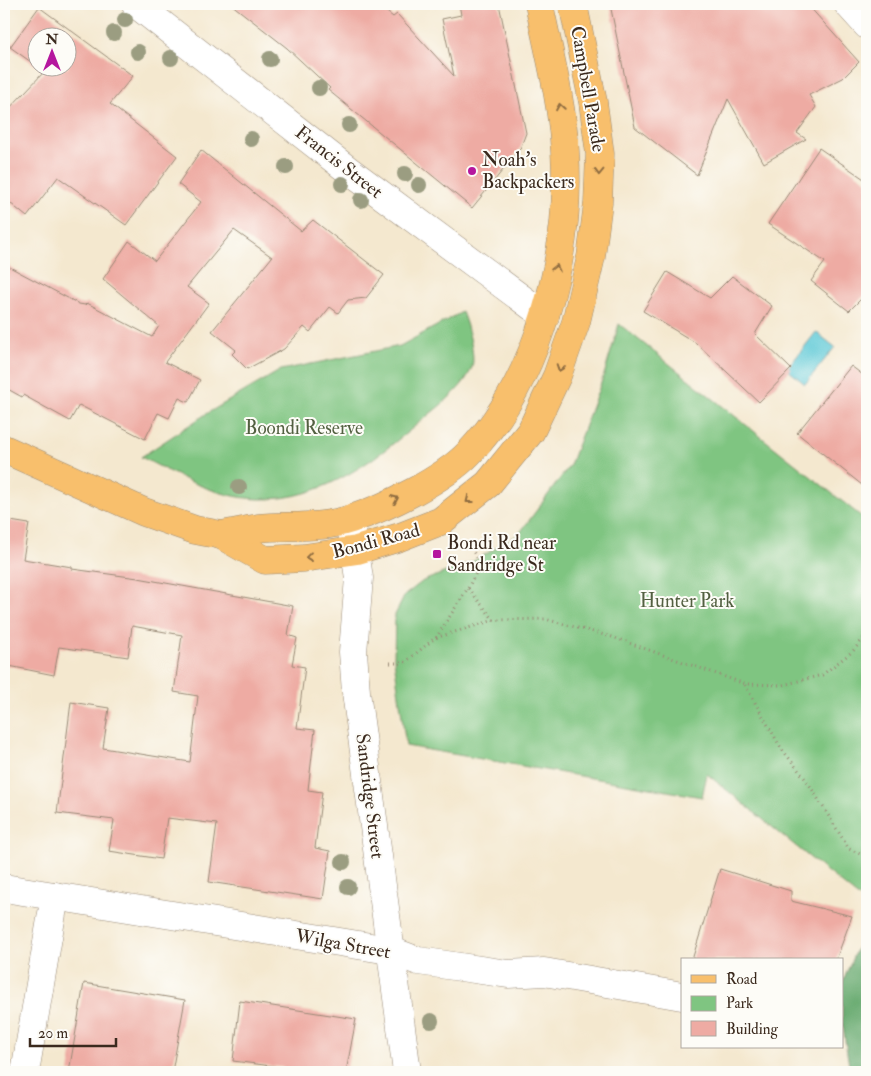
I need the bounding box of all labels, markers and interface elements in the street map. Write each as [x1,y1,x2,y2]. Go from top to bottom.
street label: Campbell Parade [564,24,611,154]
north arrow [28,28,78,78]
text: N [45,31,59,48]
one-way arrow [555,103,566,111]
street label: Francis Street [290,120,388,204]
place label: Noah's Backpackers [482,148,574,195]
marker: Noah's Backpackers [466,165,478,177]
one-way arrow [594,169,605,177]
one-way arrow [550,264,561,273]
one-way arrow [556,364,566,372]
park label: Boondi Reserve [245,416,363,440]
one-way arrow [466,494,475,502]
one-way arrow [390,495,399,506]
street label: Bondi Road [330,518,423,564]
place label: Bondi Rd near Sandridge St [447,531,556,577]
marker: Bondi Rd near Sandridge St [431,548,443,560]
one-way arrow [304,551,312,562]
park label: Hunter Park [640,589,734,613]
street label: Sandridge Street [350,732,390,860]
street label: Wilga Street [293,924,392,964]
legend [681,958,844,1048]
text: Road [726,970,758,989]
text: Park [726,994,753,1013]
scale bar [30,1016,116,1048]
text: Building [726,1020,778,1039]
text: 20 m [38,1024,68,1043]

